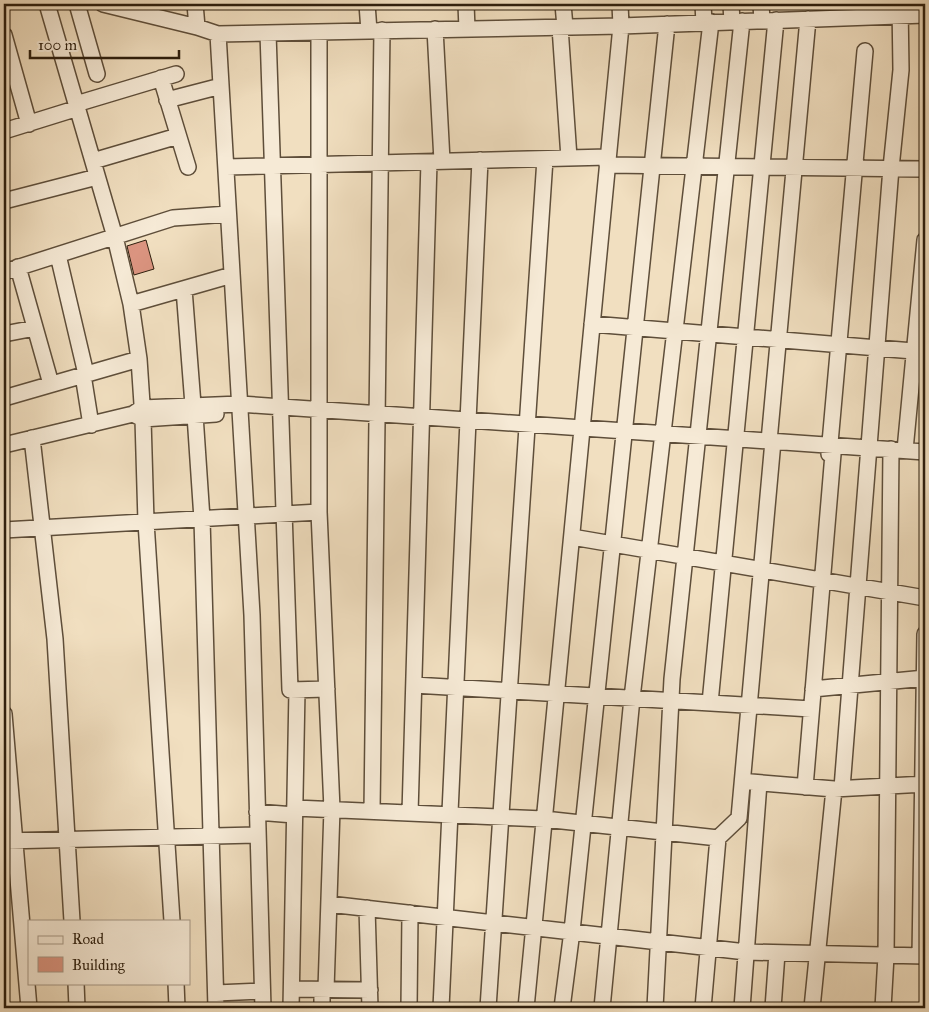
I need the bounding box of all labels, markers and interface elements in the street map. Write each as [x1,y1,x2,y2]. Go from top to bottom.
scale bar [30,28,179,60]
text: 100 m [38,36,78,54]
legend [28,920,190,984]
text: Road [72,930,104,948]
text: Building [72,956,126,974]

